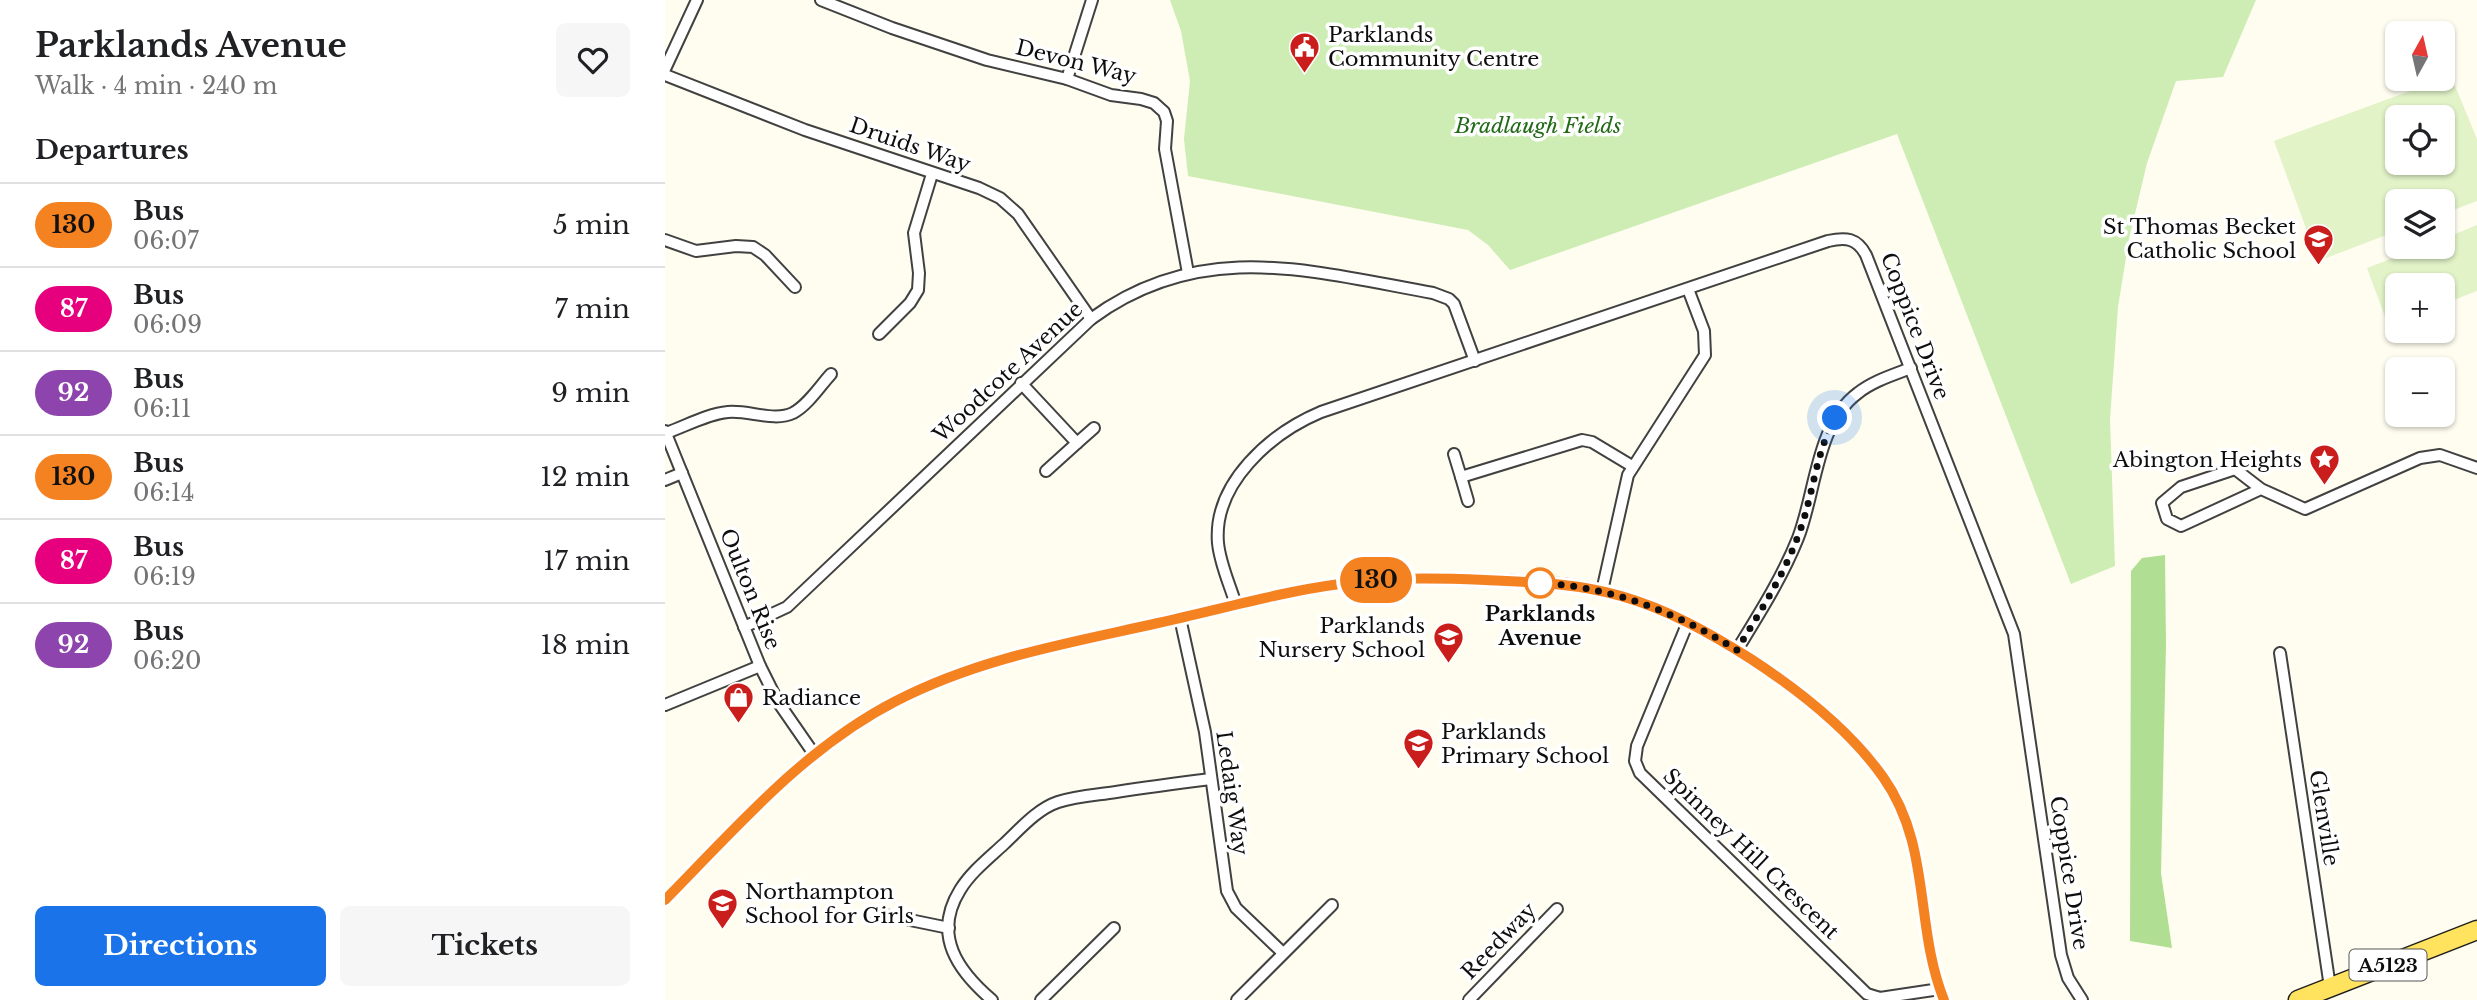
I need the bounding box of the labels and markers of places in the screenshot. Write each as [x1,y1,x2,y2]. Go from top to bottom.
place label: Parklands Community Centre [1328,22,1539,72]
public building icon: Parklands Community Centre [1288,30,1322,74]
place label: St Thomas Becket Catholic School [2103,214,2296,264]
school or university icon: St Thomas Becket Catholic School [2302,222,2336,266]
place icon: Abington Heights [2308,443,2342,487]
place label: Abington Heights [2112,447,2302,473]
marker: Parklands Avenue [1525,568,1555,598]
place label: Parklands Avenue [1485,601,1595,651]
place label: Parklands Nursery School [1259,613,1425,663]
school or university icon: Parklands Nursery School [1431,621,1465,665]
shop icon: Radiance [722,681,756,725]
place label: Radiance [762,685,861,711]
place label: Parklands Primary School [1441,719,1609,769]
school or university icon: Parklands Primary School [1401,727,1435,771]
place label: Northampton School for Girls [745,879,914,929]
school or university icon: Northampton School for Girls [705,887,739,931]

